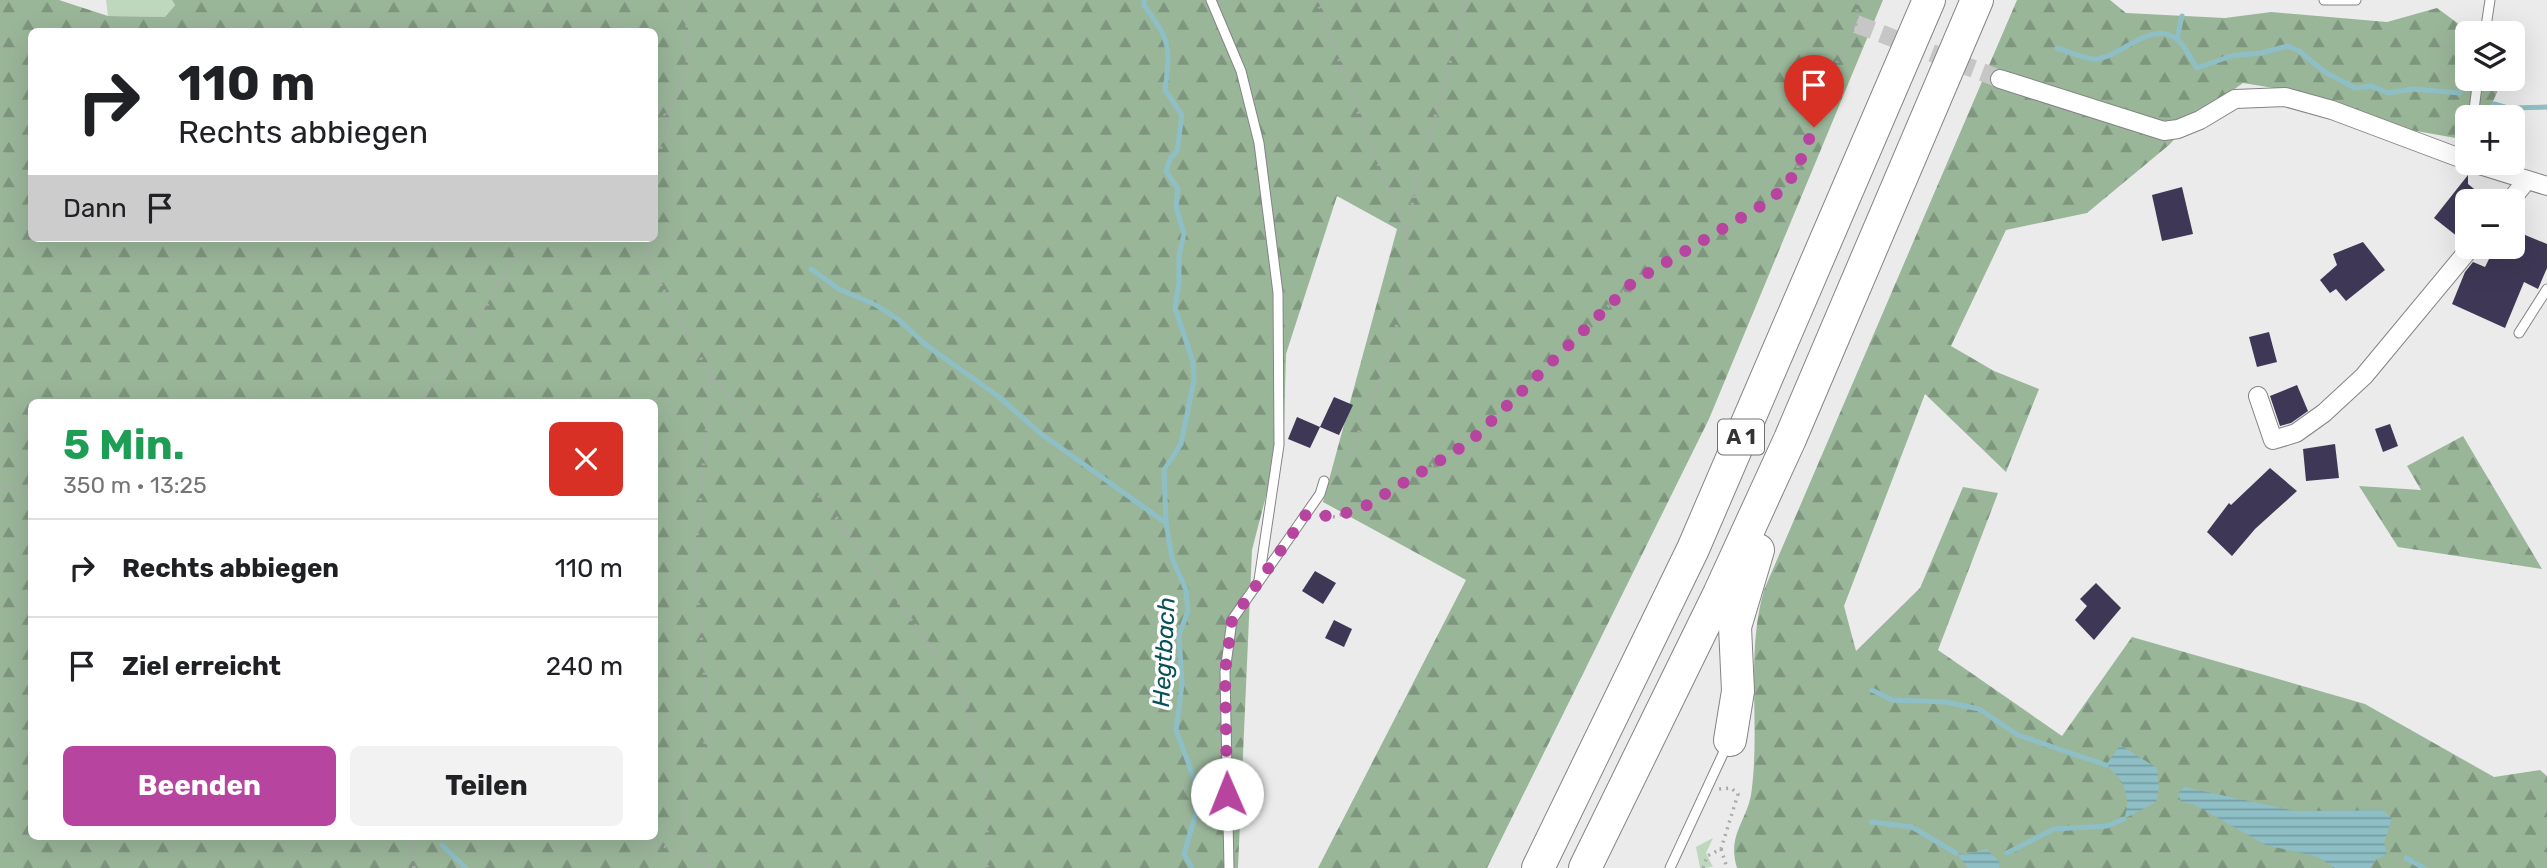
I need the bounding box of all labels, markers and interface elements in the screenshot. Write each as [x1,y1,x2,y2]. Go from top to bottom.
map controls [2455,21,2525,259]
button: layers [2455,21,2525,91]
text: 110 m [178,54,315,112]
pin [1784,55,1844,127]
icon: right [63,56,154,147]
icon: arrive [1795,66,1833,104]
button: + [2455,105,2525,175]
text: Rechts abbiegen [178,113,428,151]
icon: arrive [141,189,179,227]
button: − [2455,189,2525,259]
text: Dann [63,193,127,224]
text: 5 Min. [63,420,185,470]
road number: A 1 [1718,420,1764,454]
button: close [549,422,623,496]
text: 350 m · 13:25 [63,471,207,499]
icon: right [63,549,101,587]
text: Rechts abbiegen [122,553,339,584]
text: 110 m [555,553,623,584]
water label: Hegtbach [1147,596,1181,708]
icon: arrive [63,647,101,685]
text: Ziel erreicht [122,651,281,682]
text: 240 m [546,651,623,682]
button: Beenden [63,746,336,826]
button: Teilen [350,746,623,826]
position arrow [1190,757,1264,831]

